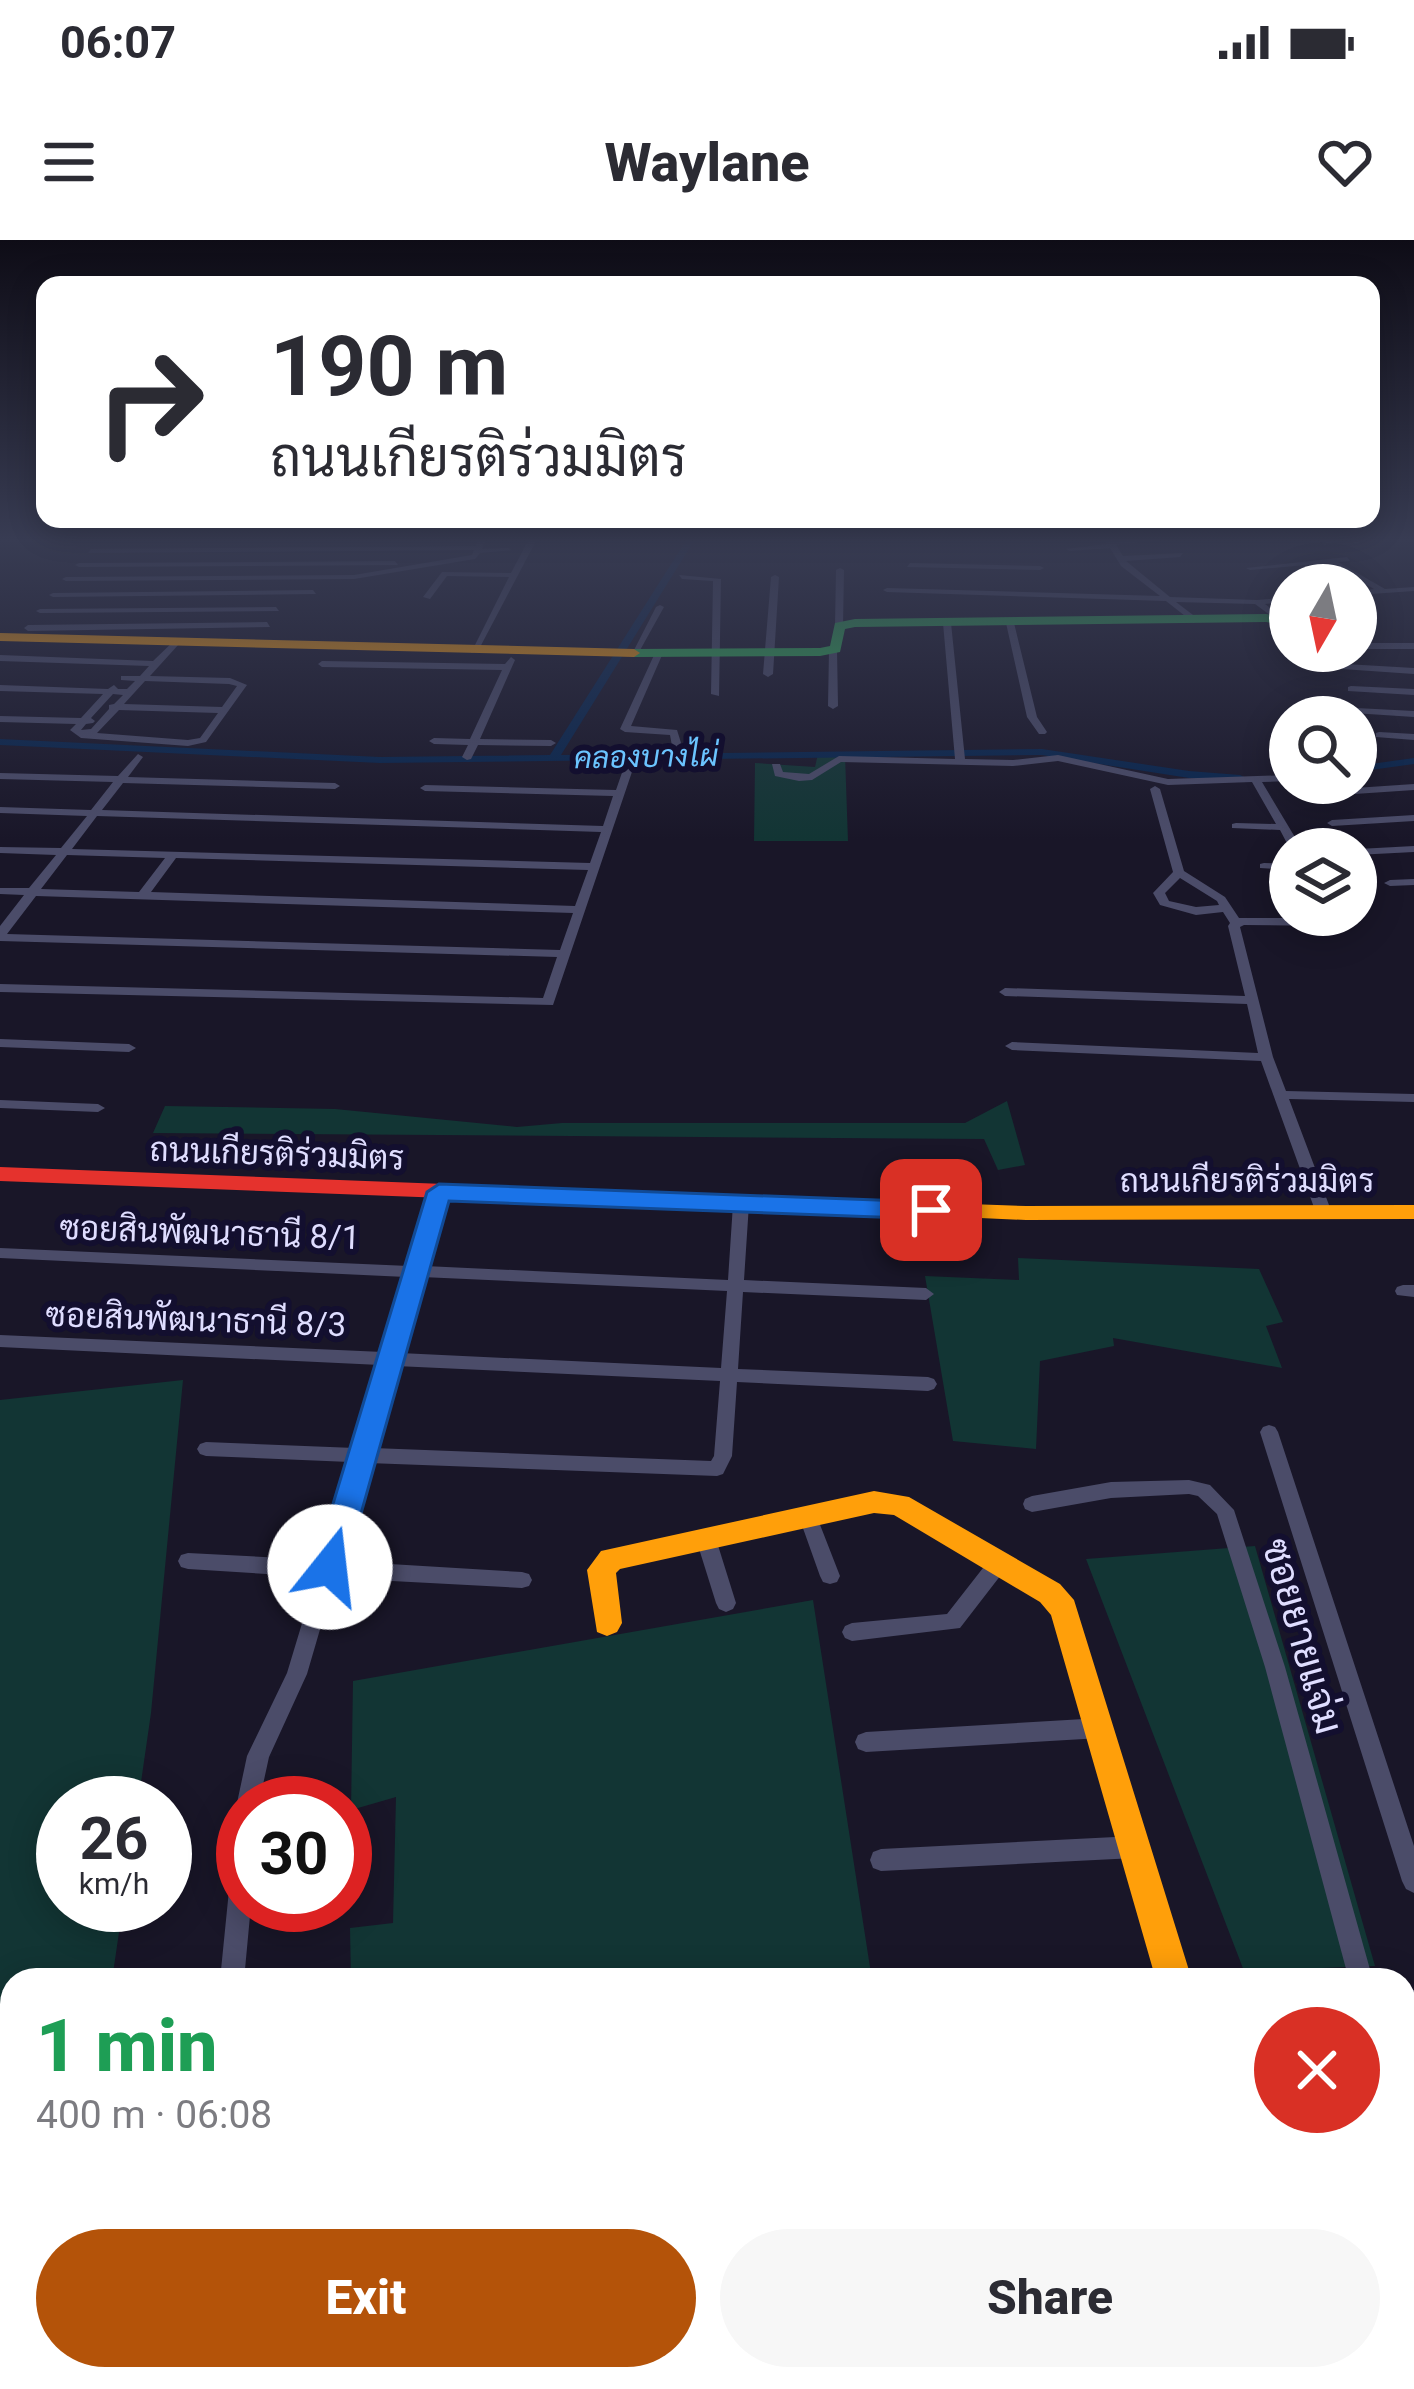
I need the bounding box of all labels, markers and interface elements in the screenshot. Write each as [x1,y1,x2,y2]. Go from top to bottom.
text: 06:07 [60,16,176,69]
icon: menu [36,129,102,195]
icon: heart [1312,129,1378,195]
text: Waylane [604,131,810,194]
text: 190 m [270,317,508,416]
icon: right [72,324,228,480]
text: ถนนเกียรติร่วมมิตร [270,426,687,489]
north arrow [1269,564,1377,672]
map controls [1269,564,1377,936]
button: search [1269,696,1377,804]
water label: คลองบางไผ่ [573,736,721,775]
button: layers [1269,828,1377,936]
street label: ถนนเกียรติร่วมมิตร [149,1130,405,1177]
pin [880,1159,982,1261]
street label: ถนนเกียรติร่วมมิตร [1120,1161,1374,1200]
icon: arrive [898,1177,964,1243]
street label: ซอยสินพัฒนาธานี 8/1 [59,1208,361,1257]
street label: ซอยสินพัฒนาธานี 8/3 [45,1295,347,1344]
position arrow [267,1504,393,1630]
street label: ซอยยายแจ่ม [1252,1533,1352,1739]
speed limit sign: 30 [216,1776,372,1932]
text: 26 [80,1803,148,1874]
text: km/h [79,1866,149,1901]
text: 1 min [36,2004,218,2089]
button: close [1254,2007,1380,2133]
text: 400 m · 06:08 [36,2092,272,2138]
button: Exit [36,2229,696,2367]
button: Share [720,2229,1380,2367]

